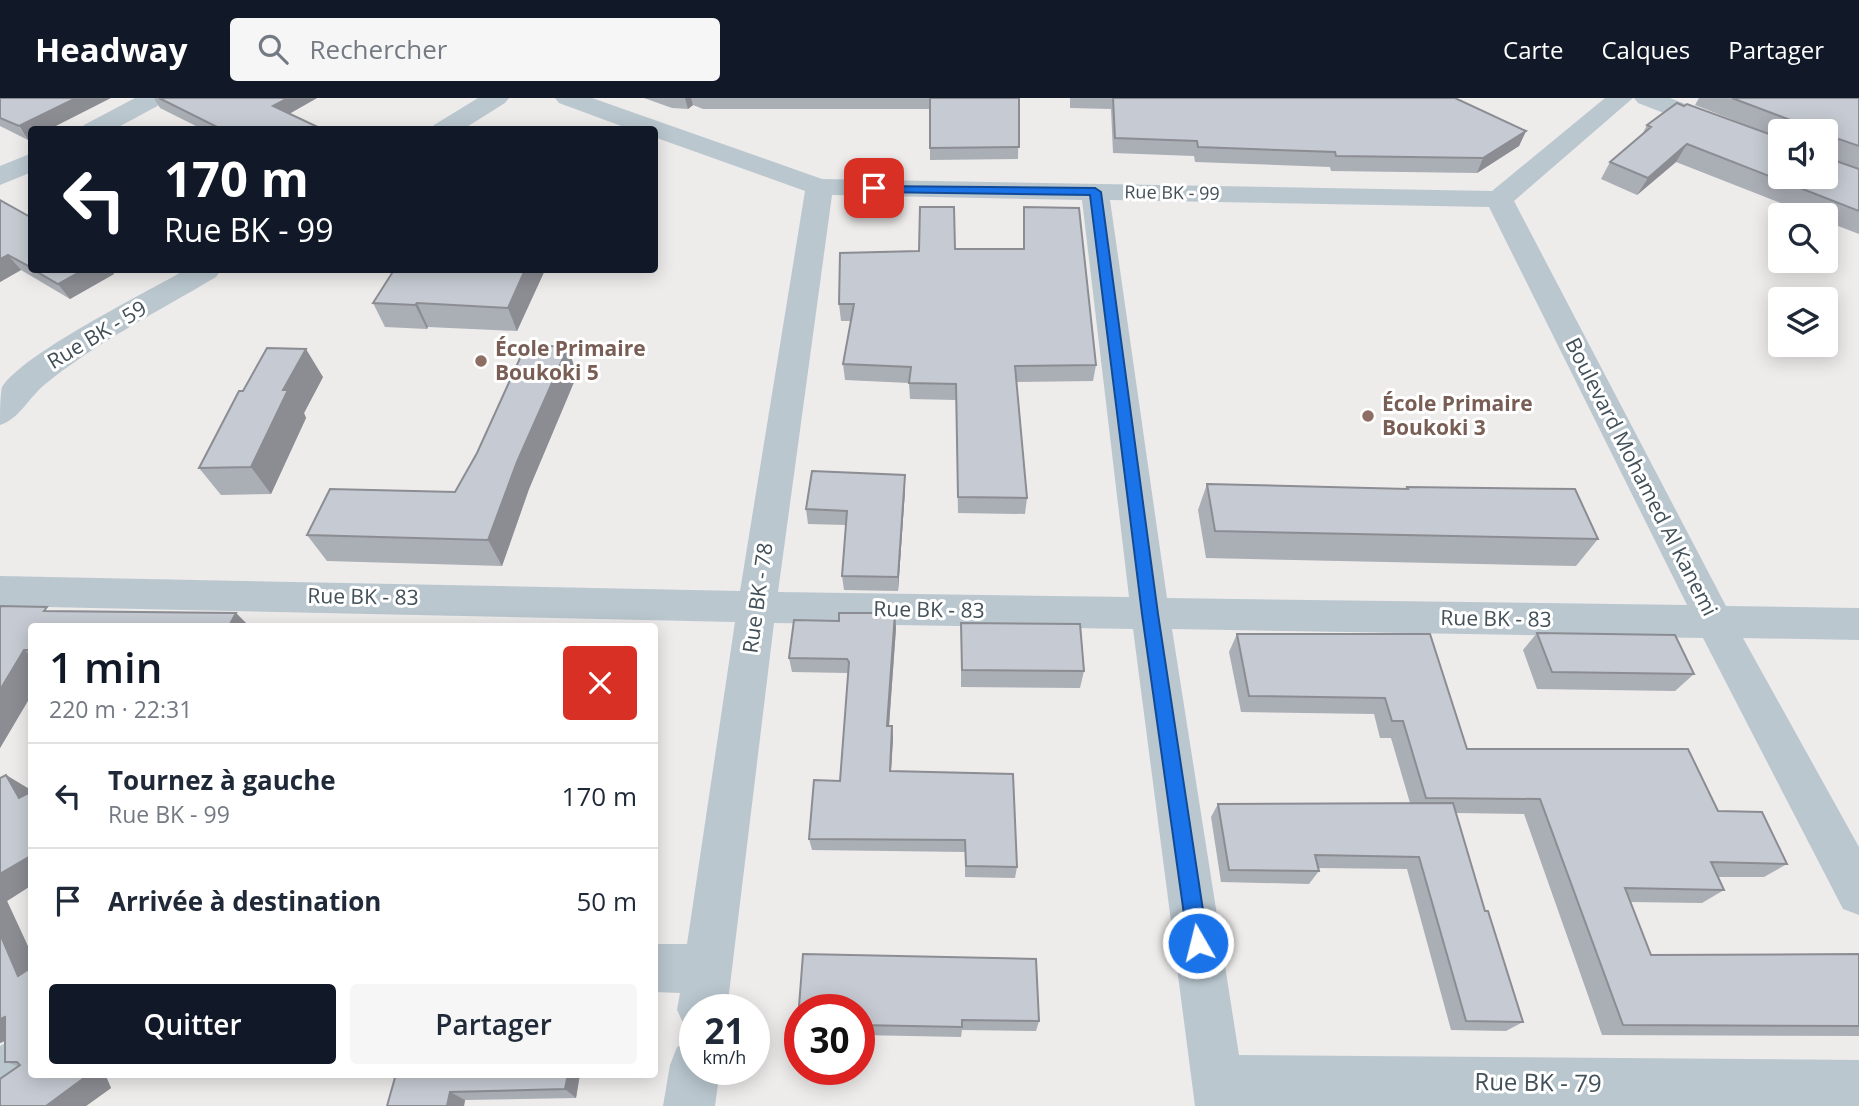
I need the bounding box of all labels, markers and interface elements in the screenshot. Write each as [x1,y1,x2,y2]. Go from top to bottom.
search box [230,18,720,81]
text: Headway [35,27,188,72]
icon: search [254,30,292,68]
text: Rechercher [310,31,447,67]
text: Carte [1503,33,1563,66]
text: Calques [1601,33,1690,66]
text: Partager [1728,33,1824,66]
map controls [1768,119,1838,357]
button: sound [1768,119,1838,189]
text: 170 m [164,145,309,211]
icon: left [49,154,140,245]
pin [844,158,904,218]
icon: arrive [855,169,893,207]
street label: Rue BK - 99 [1124,179,1220,205]
button: search [1768,203,1838,273]
text: Rue BK - 99 [164,208,333,251]
button: layers [1768,287,1838,357]
street label: Rue BK - 59 [42,294,151,375]
street label: Boulevard Mohamed Al Kanemi [1559,333,1724,620]
place label: École Primaire Boukoki 5 [495,334,646,386]
marker: École Primaire Boukoki 5 [473,353,489,369]
place label: École Primaire Boukoki 3 [1382,389,1533,441]
marker: École Primaire Boukoki 3 [1360,408,1376,424]
street label: Rue BK - 78 [735,541,779,655]
street label: Rue BK - 83 [307,581,419,611]
street label: Rue BK - 83 [873,594,985,624]
street label: Rue BK - 83 [1440,603,1552,633]
text: 1 min [49,638,162,695]
button: close [563,646,637,720]
text: 220 m · 22:31 [49,693,192,725]
text: Tournez à gauche [108,762,336,798]
icon: left [49,777,87,815]
text: 170 m [562,778,637,814]
text: Rue BK - 99 [108,798,230,830]
icon: arrive [49,882,87,920]
text: Arrivée à destination [108,883,381,919]
text: 50 m [576,883,637,919]
position arrow [1161,906,1235,980]
button: Quitter [49,984,336,1064]
button: Partager [350,984,637,1064]
speed limit sign: 30 [784,994,875,1085]
text: 21 [704,1007,745,1054]
text: km/h [703,1045,746,1069]
street label: Rue BK - 79 [1474,1064,1602,1099]

